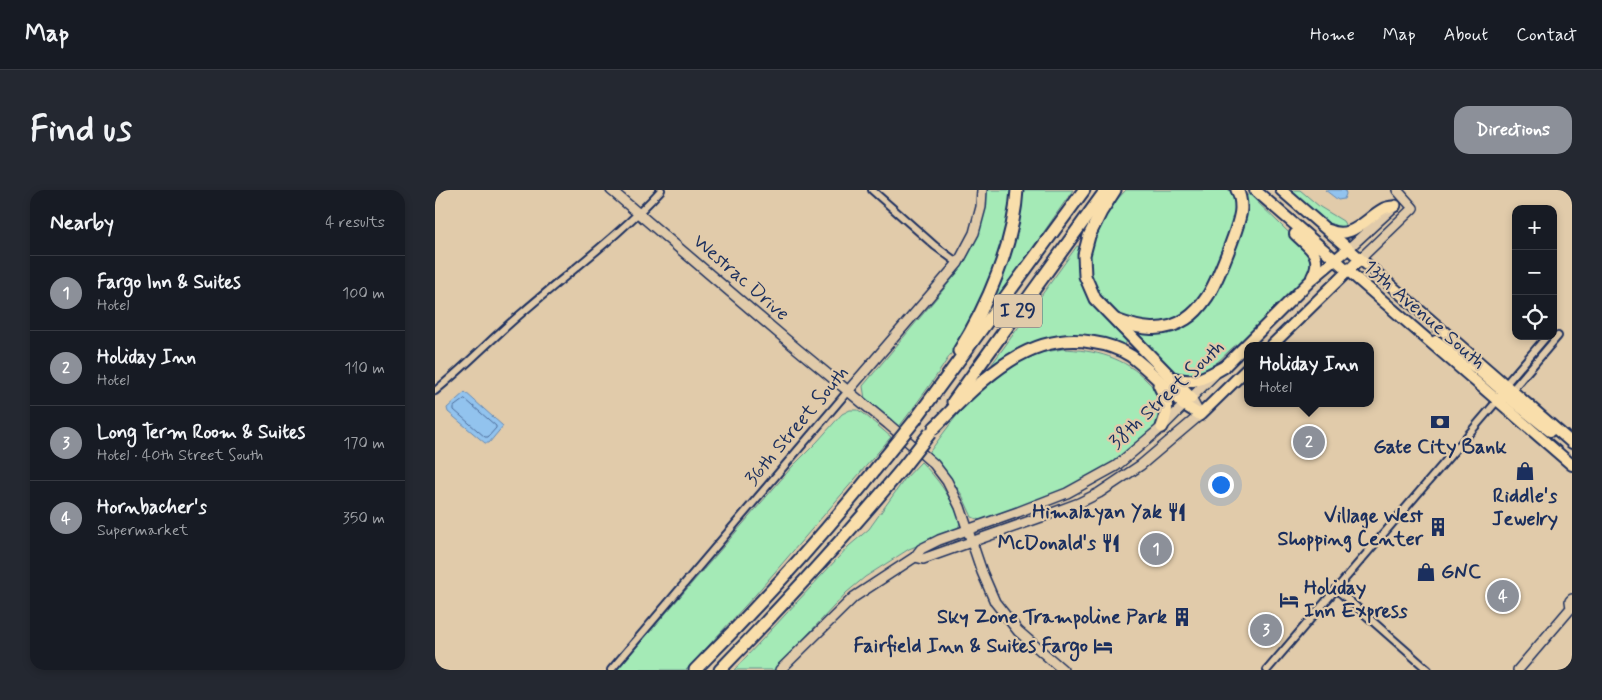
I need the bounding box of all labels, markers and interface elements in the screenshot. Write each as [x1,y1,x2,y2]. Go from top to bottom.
text: Map [25,19,69,50]
text: Home [1310,23,1355,47]
text: Map [1383,23,1416,47]
text: About [1444,23,1488,47]
text: Contact [1516,23,1577,47]
button: Directions [1454,106,1572,154]
text: Find us [30,107,132,153]
map controls [1512,205,1557,340]
button: + [1512,205,1557,250]
text: Nearby [50,209,114,237]
text: 4 results [325,212,385,233]
street label: Westrac Drive [687,228,795,328]
button: − [1512,250,1557,295]
street label: 13th Avenue South [1357,254,1491,376]
text: Fargo Inn & Suites [97,270,241,295]
text: 1 [62,283,70,304]
text: 100 m [342,283,385,304]
road number: I 29 [994,294,1042,328]
text: Hotel [97,295,130,316]
button: locate [1512,295,1557,340]
street label: 38th Street South [1103,334,1231,456]
popup [1244,342,1374,407]
text: Holiday Inn [97,345,196,370]
text: Holiday Inn [1259,352,1359,377]
text: 2 [62,358,70,379]
text: 110 m [344,358,385,379]
street label: 36th Street South [739,360,855,492]
text: Hotel [97,370,130,391]
text: Hotel [1259,377,1292,398]
bank icon: Gate City Bank [1429,411,1451,433]
text: Long Term Room & Suites [97,420,305,445]
pin: 2 [1293,423,1325,461]
text: 3 [62,433,70,454]
text: 170 m [343,433,385,454]
place label: Gate City Bank [1373,434,1507,461]
text: Hotel · 40th Street South [97,445,263,466]
shop icon: Riddle's Jewelry [1514,460,1536,482]
your location [1208,472,1234,498]
place label: Riddle's Jewelry [1492,483,1558,533]
text: Hornbacher's [97,495,207,520]
place label: Himalayan Yak [1032,499,1162,526]
restaurant icon: Himalayan Yak [1166,501,1188,523]
place label: Village West Shopping Center [1278,503,1424,553]
text: 4 [61,508,71,529]
text: 350 m [343,508,385,529]
building icon: Village West Shopping Center [1427,516,1449,538]
text: Supermarket [97,520,188,541]
place label: McDonald's [998,530,1096,557]
pin: 1 [1140,530,1172,568]
restaurant icon: McDonald's [1100,532,1122,554]
place label: GNC [1441,559,1481,586]
shop icon: GNC [1415,561,1437,583]
place label: Holiday Inn Express [1304,575,1408,625]
pin: 4 [1487,577,1519,615]
hotel icon: Holiday Inn Express [1278,589,1300,611]
place label: Sky Zone Trampoline Park [937,604,1167,631]
building icon: Sky Zone Trampoline Park [1171,606,1193,628]
pin: 3 [1250,611,1282,649]
place label: Fairfield Inn & Suites Fargo [853,633,1088,662]
hotel icon: Fairfield Inn & Suites Fargo [1092,635,1114,657]

